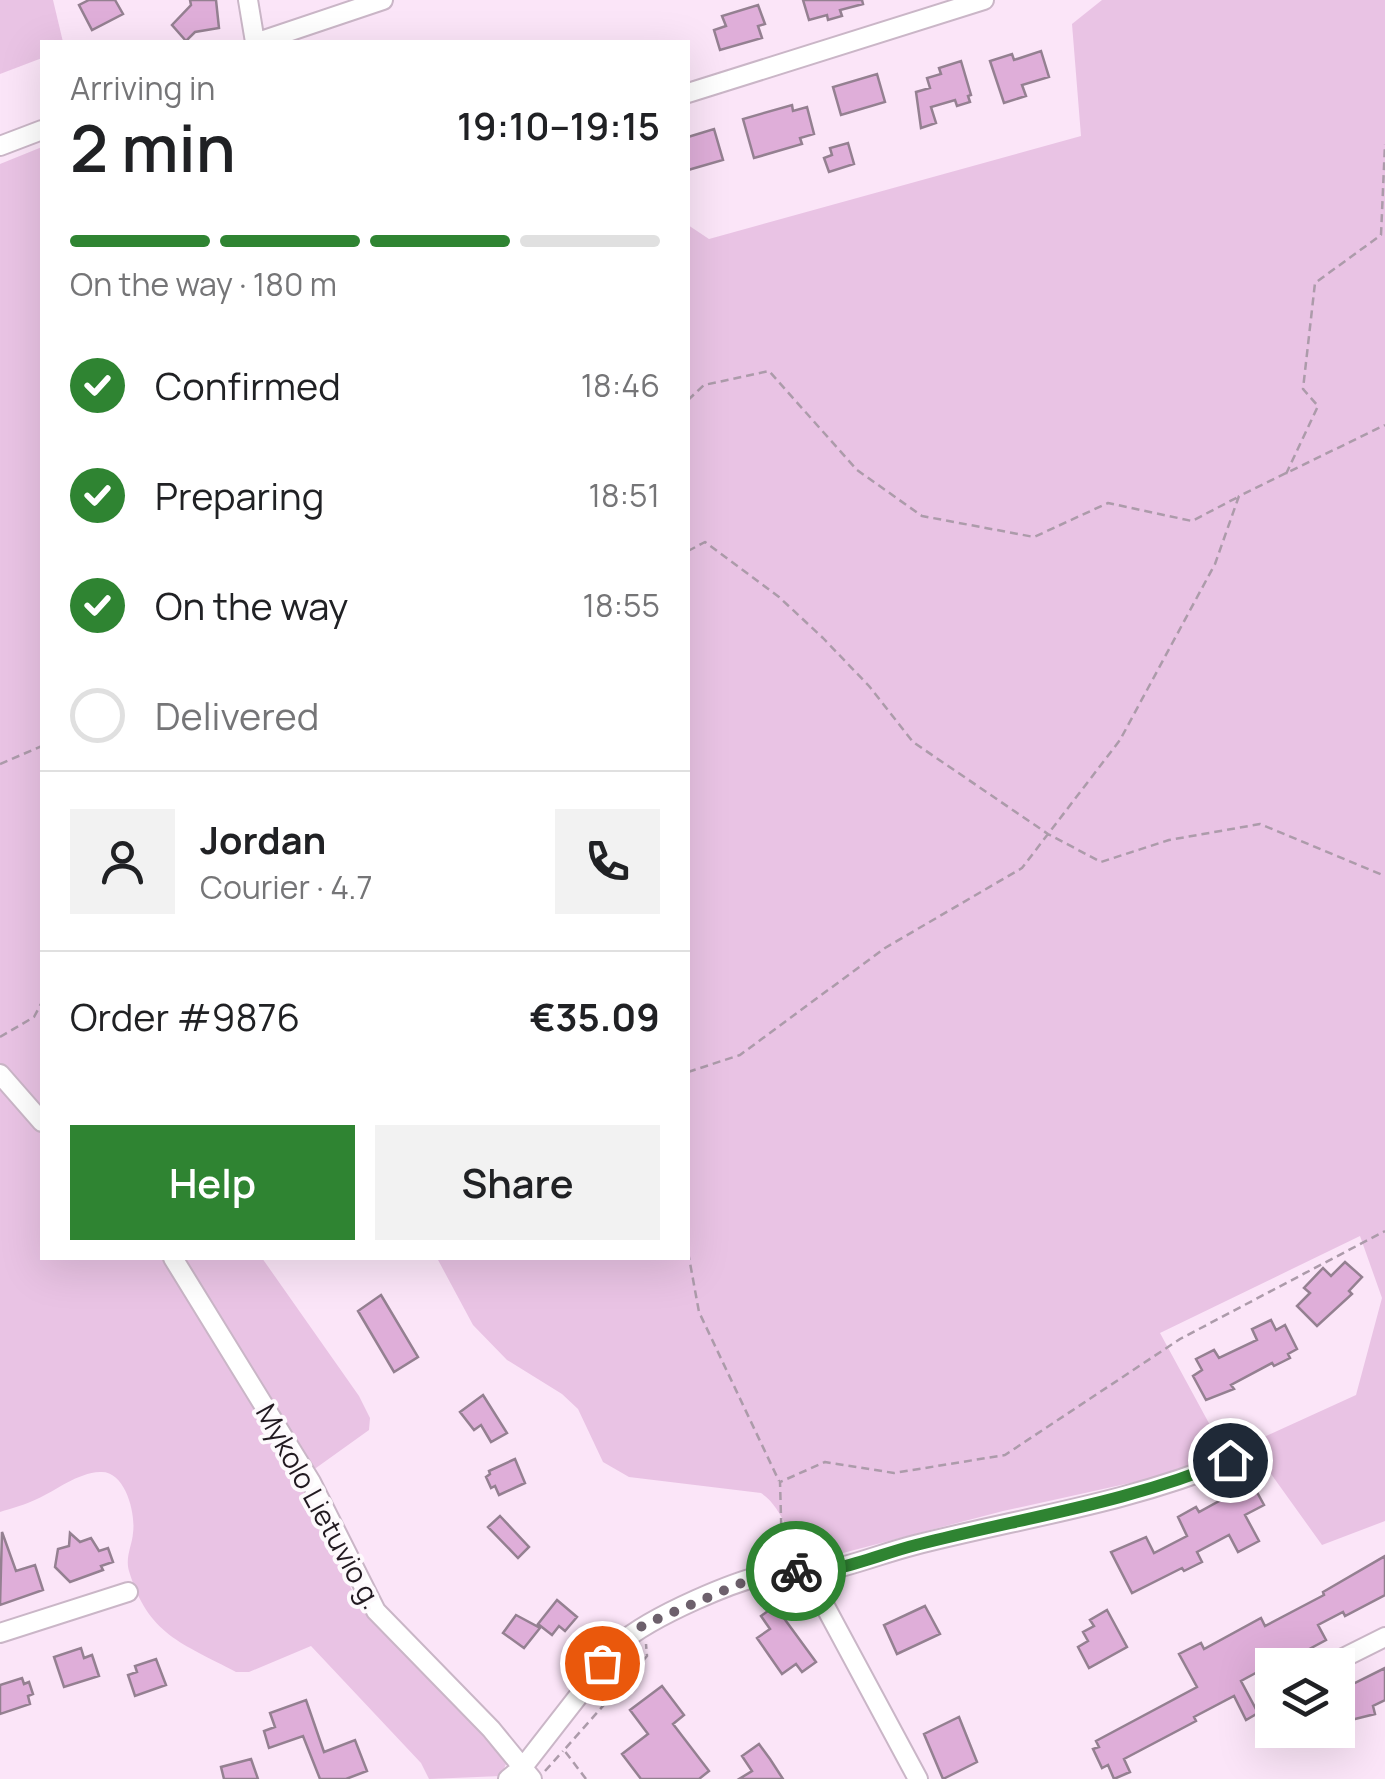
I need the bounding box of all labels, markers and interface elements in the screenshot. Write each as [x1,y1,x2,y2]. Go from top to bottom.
text: Arriving in [70,66,215,110]
text: 19:10–19:15 [457,99,660,151]
text: 2 min [70,103,236,192]
text: On the way · 180 m [70,262,337,306]
icon: check [70,358,125,413]
text: Confirmed [155,359,341,411]
text: 18:46 [581,363,660,407]
icon: check [70,468,125,523]
text: Preparing [155,469,324,521]
text: 18:51 [588,473,660,517]
icon: check [70,578,125,633]
text: On the way [155,579,348,631]
text: 18:55 [582,583,660,627]
text: Delivered [155,689,319,741]
button: person [70,809,175,914]
button: phone [555,809,660,914]
text: Jordan [200,813,326,865]
text: Courier · 4.7 [200,865,373,909]
text: Order #9876 [70,990,300,1042]
text: €35.09 [530,990,660,1042]
button: Help [70,1125,355,1240]
button: Share [375,1125,660,1240]
street label: Mykolo Lietuvio g. [248,1397,392,1615]
pin [1188,1418,1273,1503]
icon: home [1203,1433,1258,1488]
courier [746,1521,846,1621]
icon: bike [769,1544,824,1599]
pin [560,1621,645,1706]
icon: bag [575,1636,630,1691]
map controls [1255,1648,1355,1748]
button: layers [1255,1648,1355,1748]

